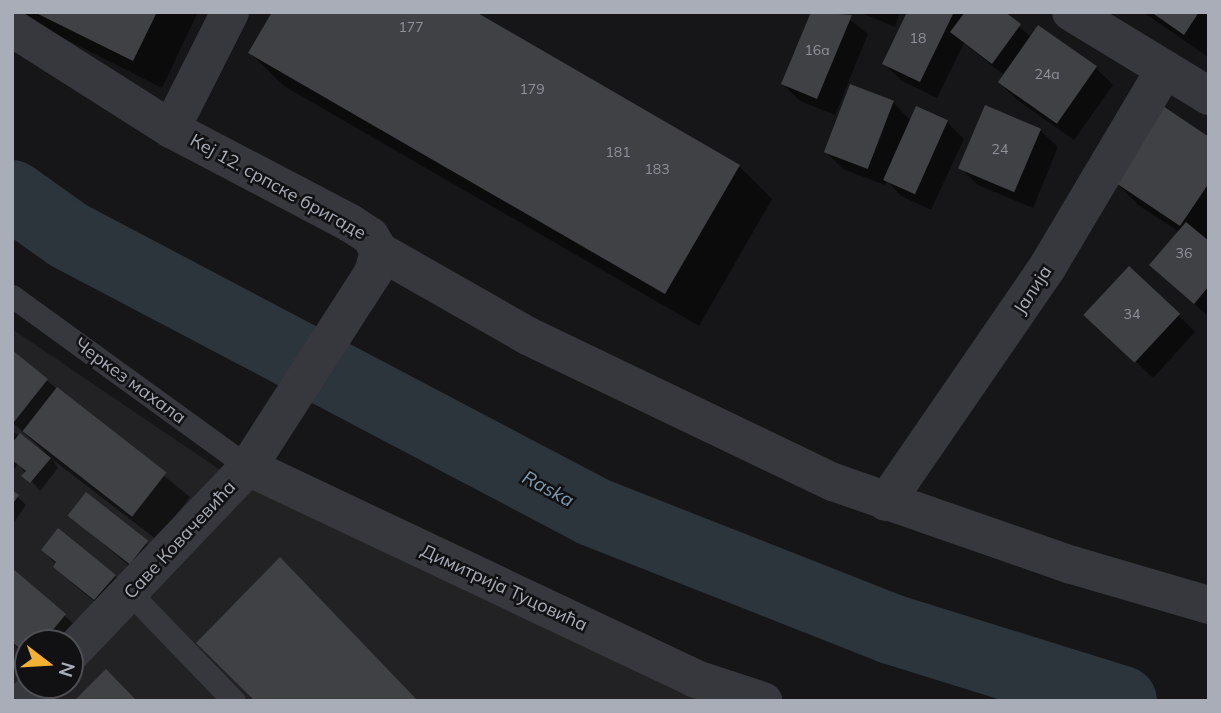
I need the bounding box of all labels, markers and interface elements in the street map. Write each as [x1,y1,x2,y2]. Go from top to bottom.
house number: 177 [398,19,424,35]
house number: 18 [910,30,926,46]
house number: 16a [804,42,830,58]
house number: 24a [1034,66,1060,82]
house number: 179 [519,81,545,97]
street label: Кеј 12. српске бригаде [186,130,370,244]
house number: 24 [992,141,1008,157]
house number: 181 [605,144,631,160]
house number: 183 [644,161,670,177]
house number: 36 [1176,245,1192,261]
street label: Јалија [1009,262,1057,318]
house number: 34 [1124,306,1140,322]
street label: Черкез махала [70,333,190,429]
water label: Raska [518,466,578,512]
street label: Саве Ковачевића [120,476,240,604]
street label: Димитрија Туцовића [417,540,591,636]
north arrow [14,629,84,699]
text: N [54,659,81,680]

